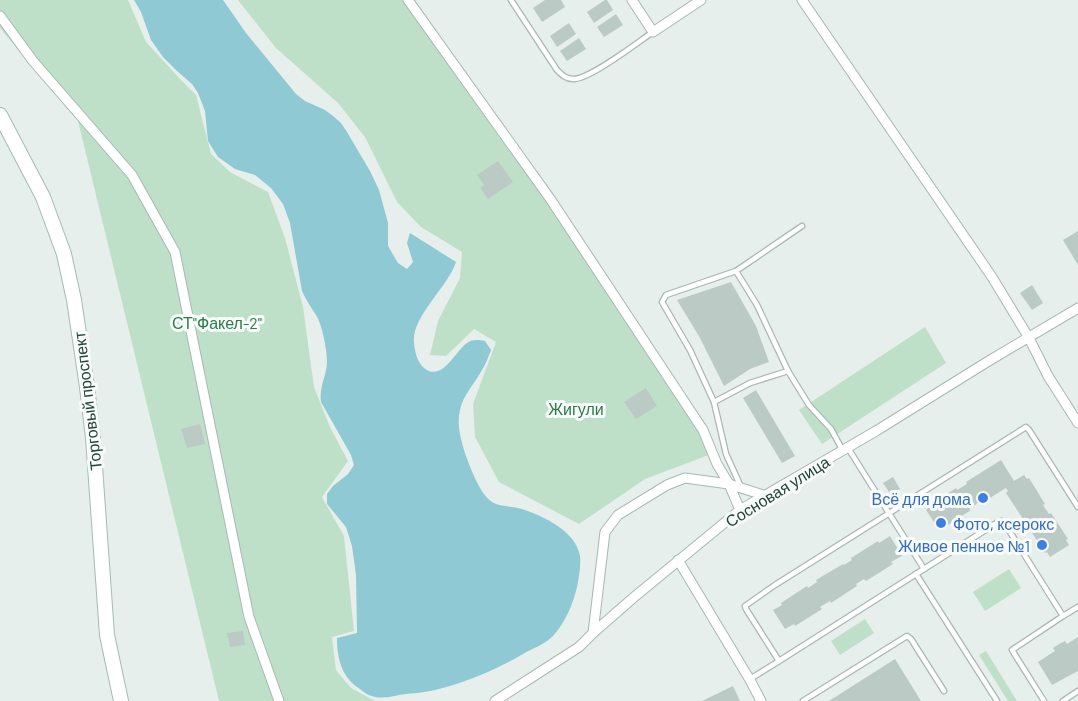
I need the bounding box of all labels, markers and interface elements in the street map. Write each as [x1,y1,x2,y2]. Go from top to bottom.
park label: СТ"Факел-2" [172,313,262,332]
street label: Торговый проспект [69,330,105,471]
park label: Жигули [548,399,604,418]
street label: Сосновая улица [721,451,833,531]
place label: Всё для дома [872,489,971,508]
marker: Всё для дома [976,491,990,505]
place label: Фото, ксерокс [953,514,1054,533]
marker: Фото, ксерокс [934,516,948,530]
place label: Живое пенное №1 [898,536,1030,555]
marker: Живое пенное №1 [1035,538,1049,552]

